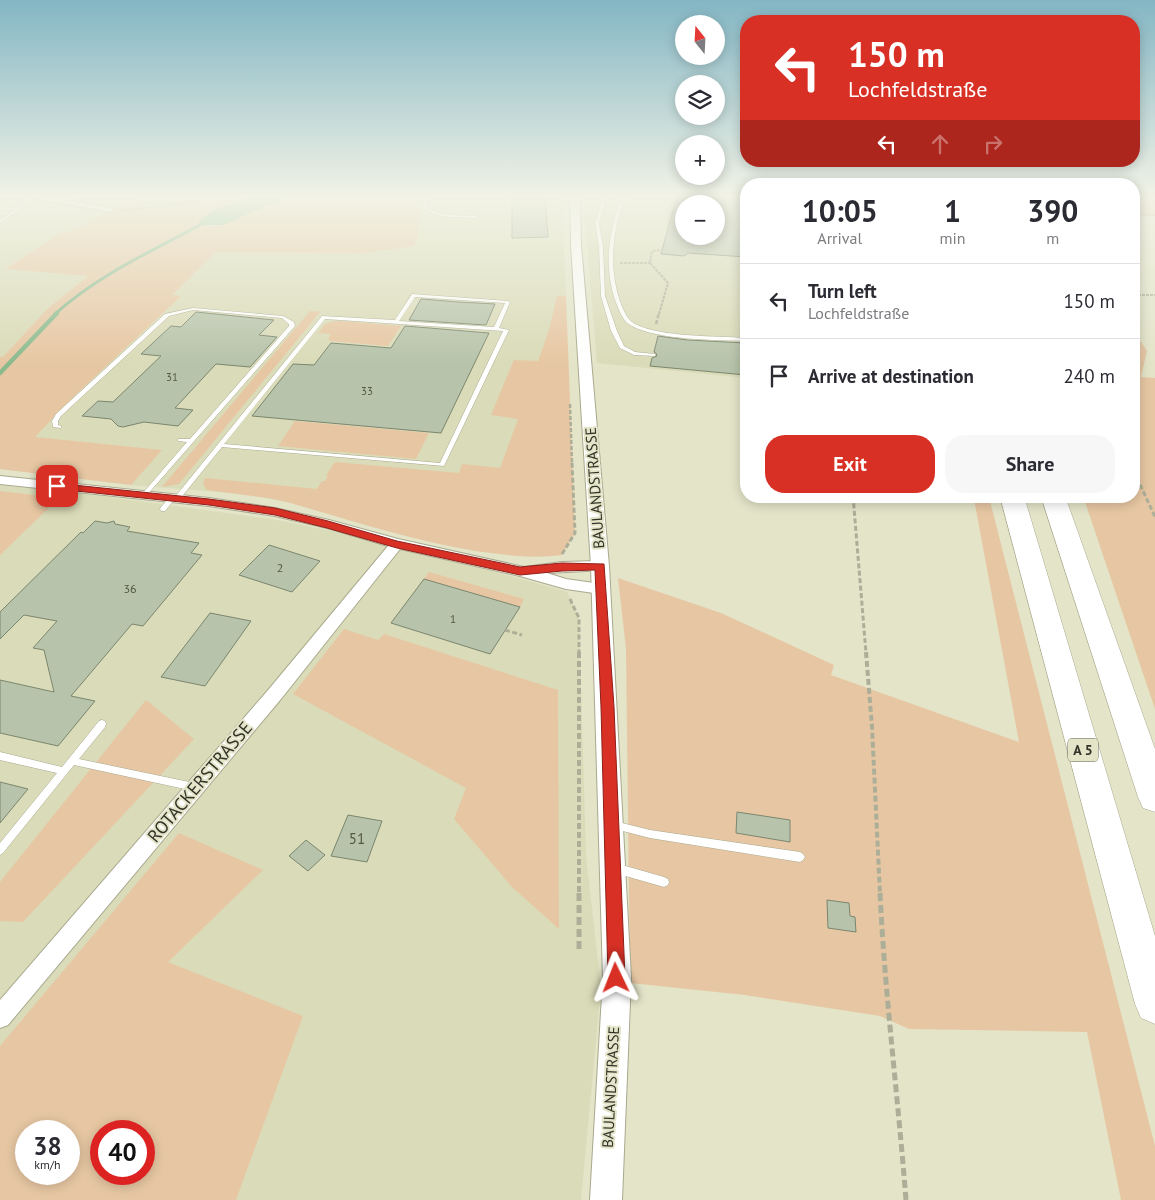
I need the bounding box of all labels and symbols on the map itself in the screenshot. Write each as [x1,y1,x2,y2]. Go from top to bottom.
north arrow [675,15,725,65]
house number: 31 [166,370,178,384]
house number: 33 [361,384,373,398]
street label: BAULANDSTRASSE [581,427,608,549]
pin [36,465,78,507]
house number: 2 [277,560,283,575]
house number: 36 [123,581,137,596]
house number: 1 [450,611,456,626]
street label: ROTACKERSTRASSE [142,716,257,847]
road number: A 5 [1068,738,1098,762]
house number: 51 [349,829,365,848]
position arrow [589,951,641,1003]
street label: BAULANDSTRASSE [598,1026,623,1148]
speed limit sign: 40 [90,1120,155,1185]

